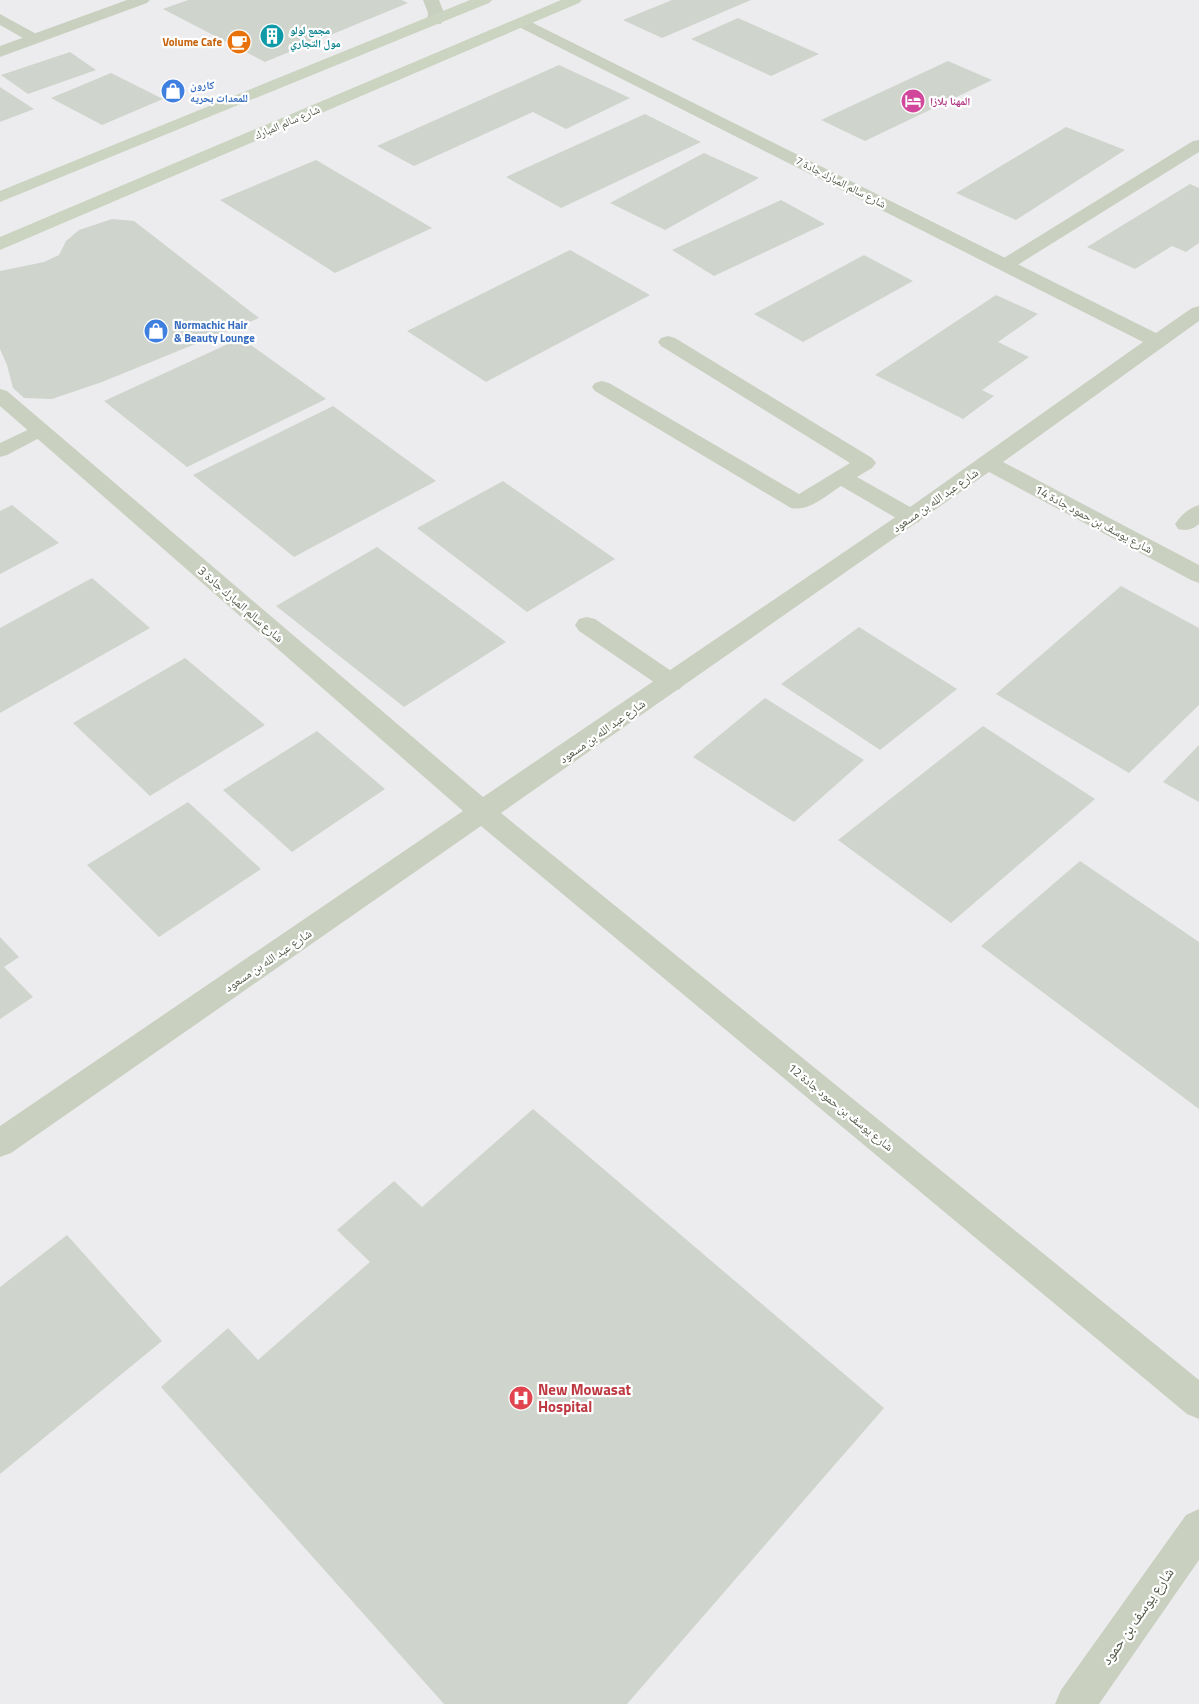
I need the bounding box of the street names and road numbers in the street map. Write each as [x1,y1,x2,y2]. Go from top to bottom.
street label: شارع سالم المبارك [252,101,322,143]
street label: شارع سالم المبارك جادة 7 [793,152,889,212]
street label: شارع عبد الله بن مسعود [888,463,982,537]
street label: شارع يوسف بن حمود جادة 14 [1032,480,1156,558]
street label: شارع سالم المبارك جادة 3 [194,561,288,647]
street label: شارع عبد الله بن مسعود [555,694,649,768]
street label: شارع عبد الله بن مسعود [221,924,316,996]
street label: شارع يوسف بن حمود جادة 12 [784,1058,898,1156]
street label: شارع يوسف بن حمود [1095,1562,1179,1670]

